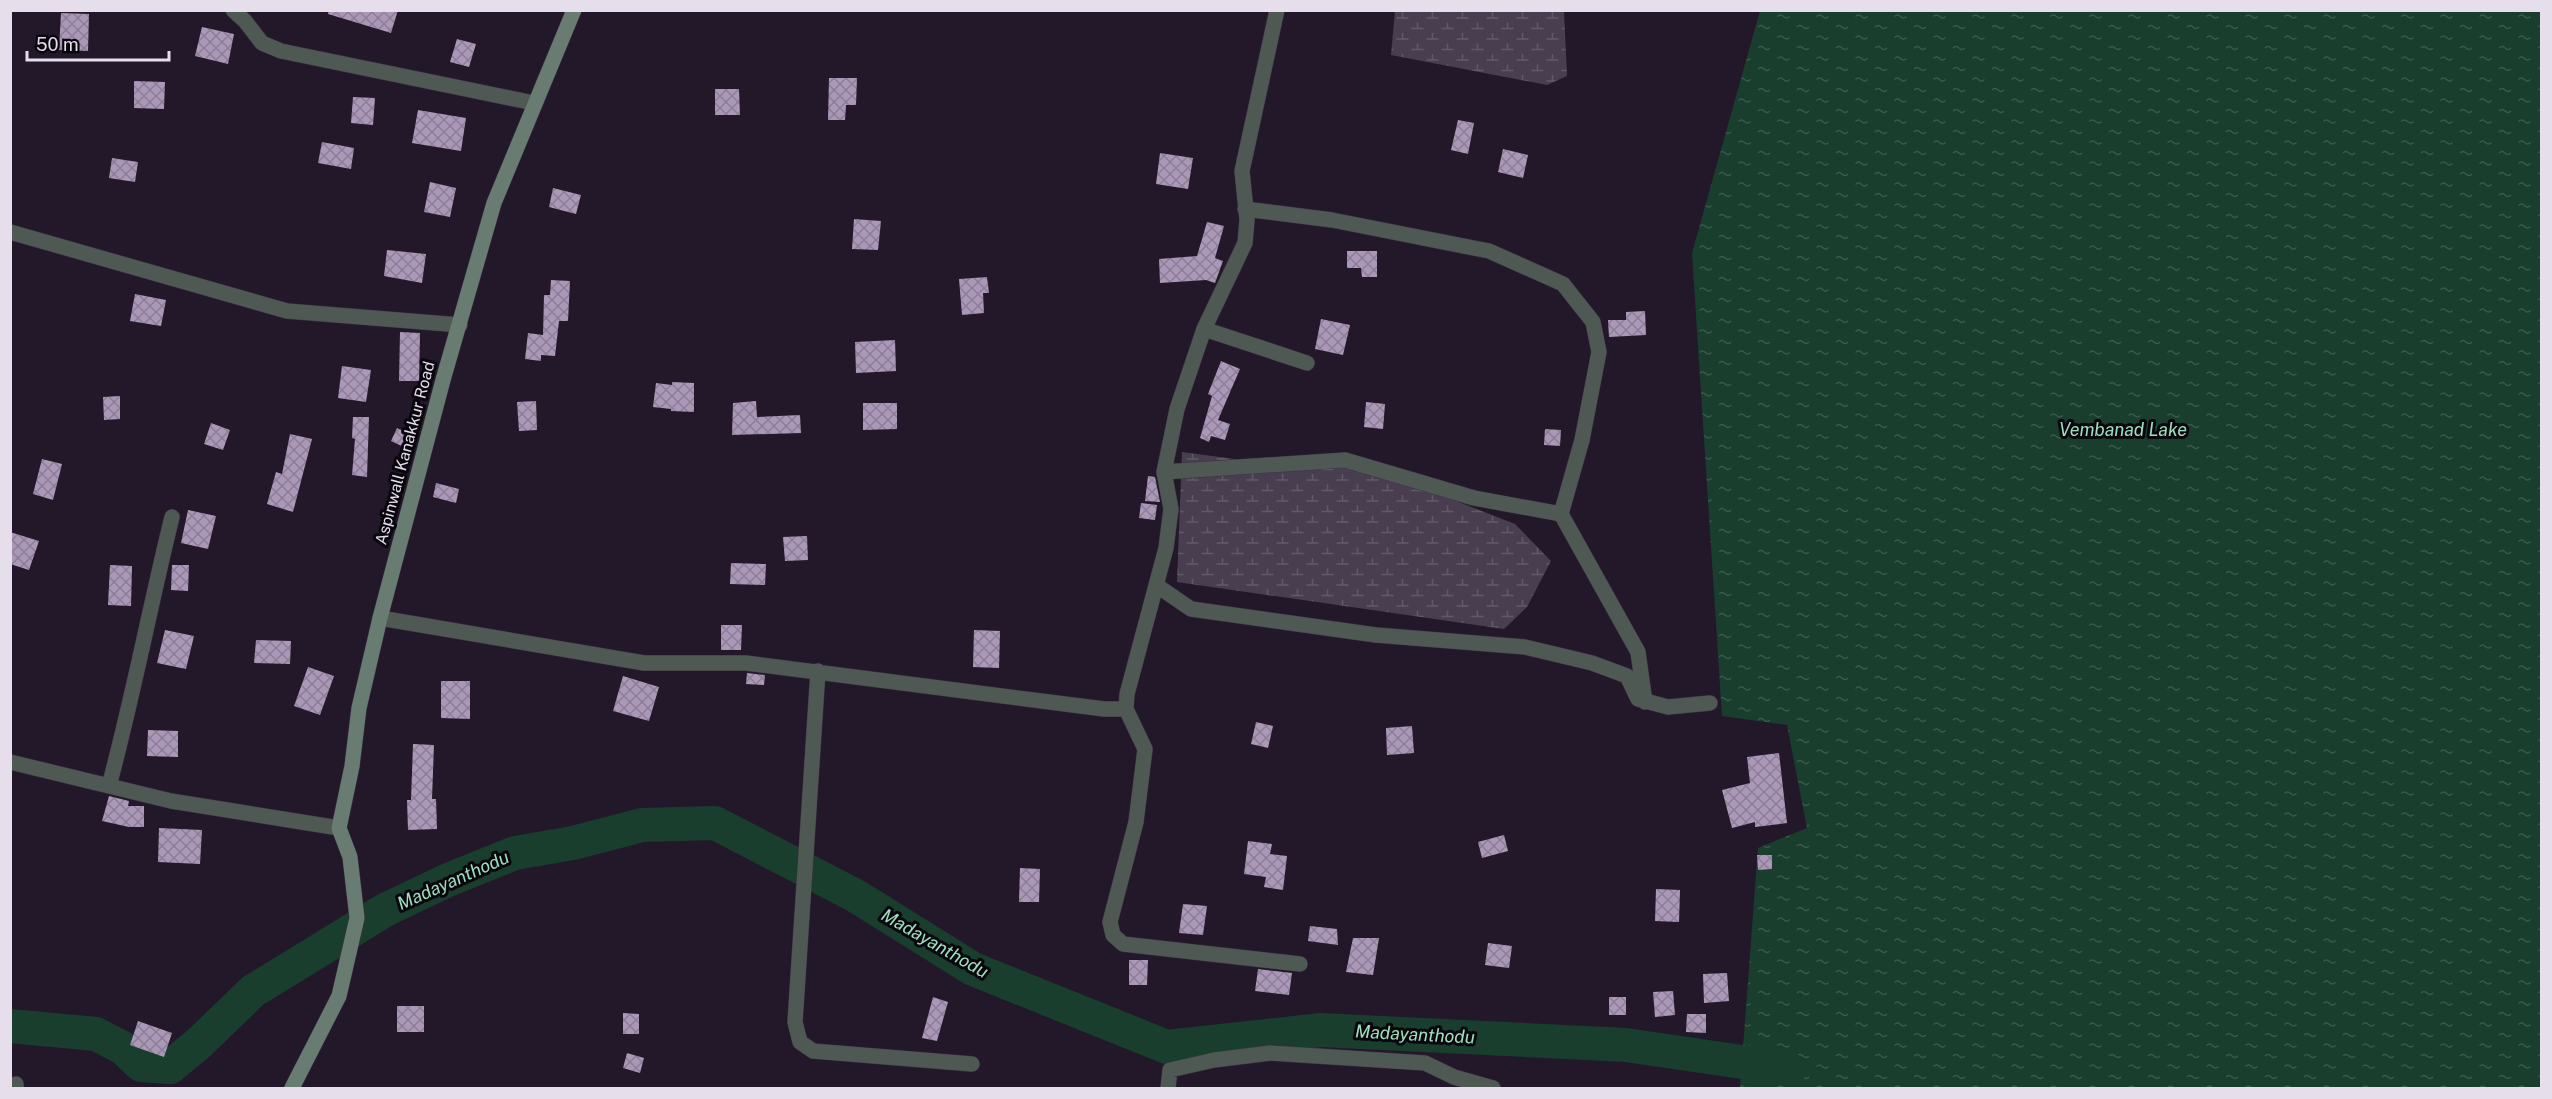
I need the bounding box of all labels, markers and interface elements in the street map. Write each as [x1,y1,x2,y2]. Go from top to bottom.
scale bar [27,24,170,62]
text: 50 m [36,34,79,55]
street label: Aspinwall Kanakkur Road [371,359,439,547]
water label: Vembanad Lake [2059,419,2187,440]
water label: Madayanthodu [394,846,512,914]
water label: Madayanthodu [878,904,992,982]
water label: Madayanthodu [1355,1020,1475,1048]

